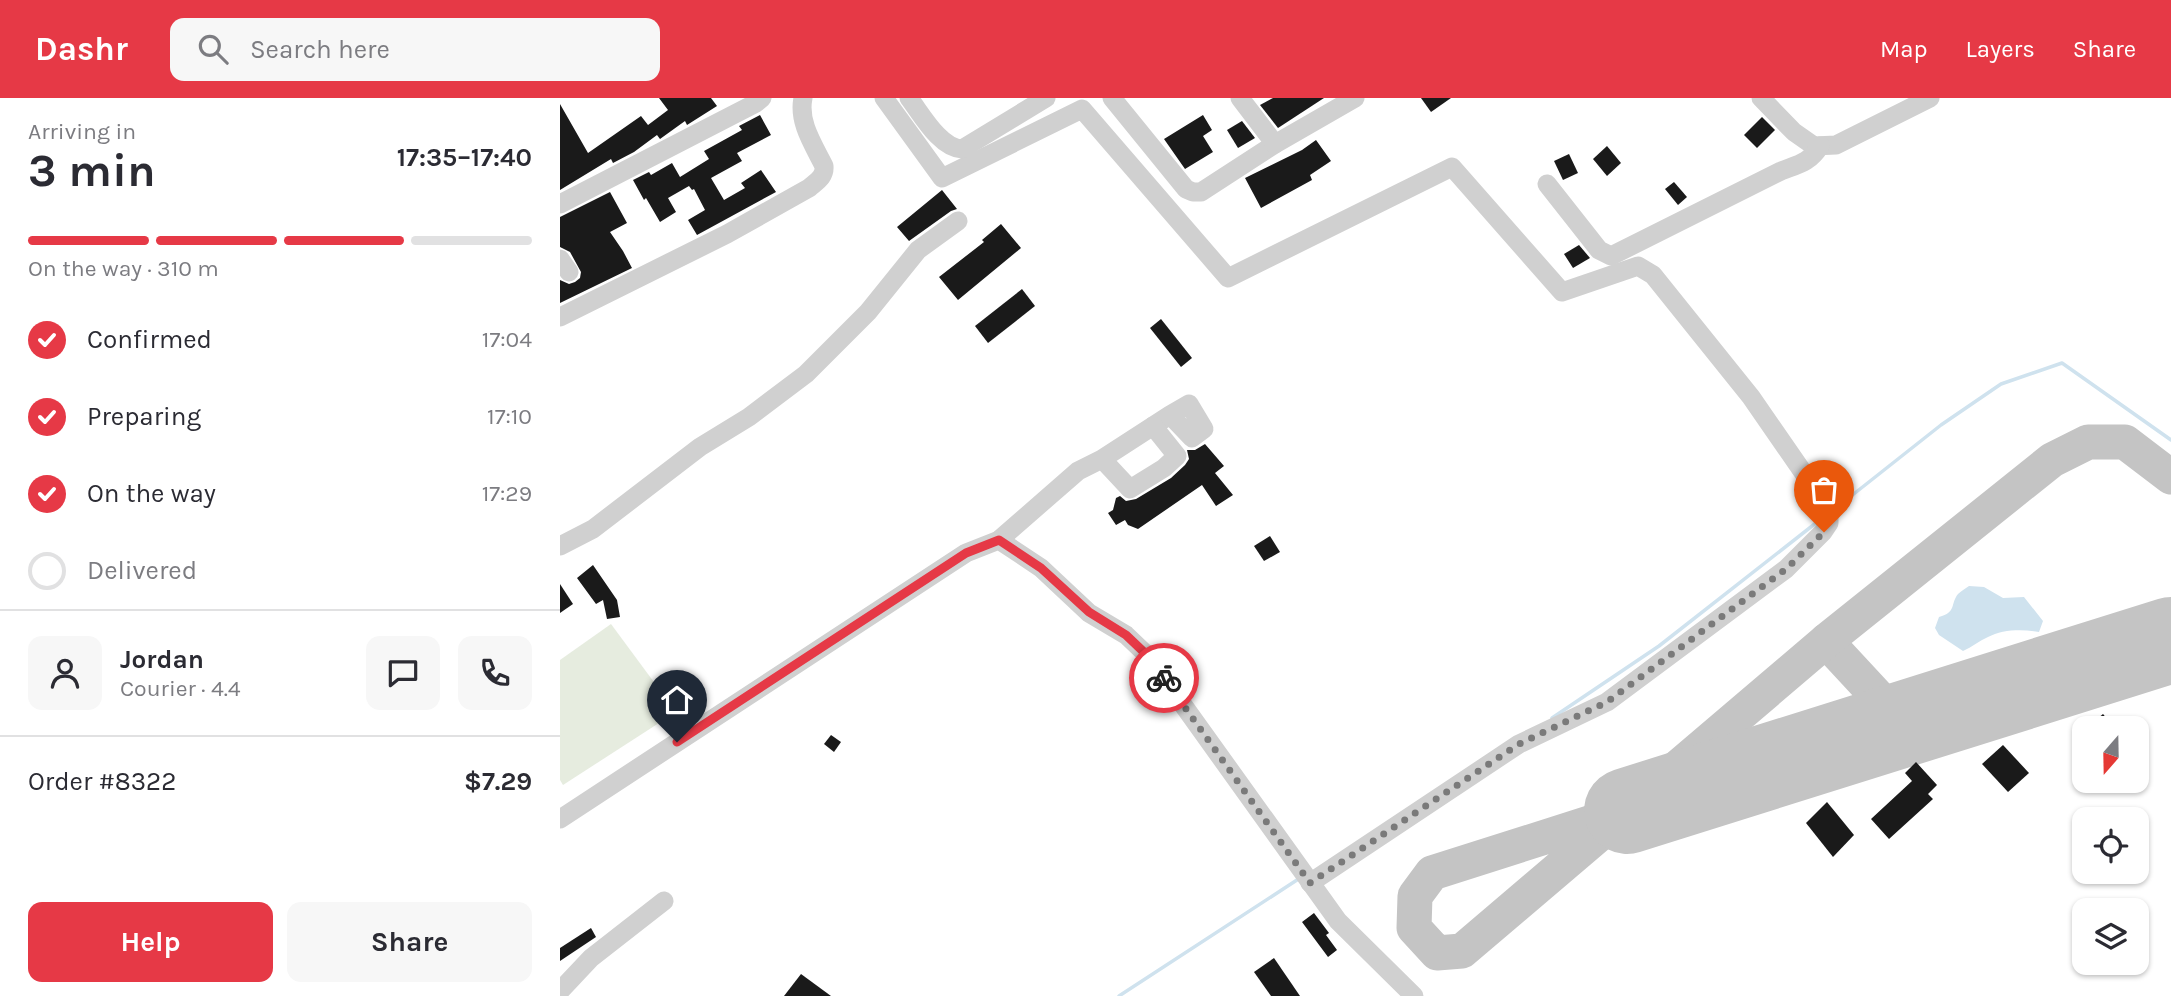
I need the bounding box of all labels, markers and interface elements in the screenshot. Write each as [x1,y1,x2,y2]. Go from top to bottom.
search box [170,18,660,81]
text: Dashr [35,30,128,68]
icon: search [194,30,232,68]
text: Search here [250,34,390,65]
text: Map [1880,35,1928,63]
text: Layers [1966,35,2035,63]
text: Share [2073,35,2136,63]
text: Arriving in [28,118,136,145]
text: 17:35–17:40 [397,142,532,173]
text: 3 min [28,144,156,198]
text: On the way · 310 m [28,255,219,282]
icon: check [28,321,66,359]
text: Confirmed [87,324,212,355]
text: 17:04 [482,326,532,353]
icon: check [28,398,66,436]
text: Preparing [87,401,201,432]
text: 17:10 [487,403,532,430]
pin [1794,460,1854,532]
icon: bag [1805,471,1843,509]
icon: check [28,475,66,513]
text: On the way [87,478,216,509]
text: 17:29 [482,480,532,507]
text: Delivered [87,555,197,586]
button: person [28,636,102,710]
button: chat [366,636,440,710]
button: phone [458,636,532,710]
courier [1129,643,1199,713]
text: Jordan [120,644,204,675]
icon: bike [1145,659,1183,697]
pin [647,670,707,742]
text: Courier · 4.4 [120,675,241,702]
icon: home [658,681,696,719]
north arrow [2072,716,2149,793]
map controls [2072,716,2149,975]
text: Order #8322 [28,766,176,797]
text: $7.29 [464,766,532,797]
button: locate [2072,807,2149,884]
button: layers [2072,898,2149,975]
button: Help [28,902,273,982]
button: Share [287,902,532,982]

